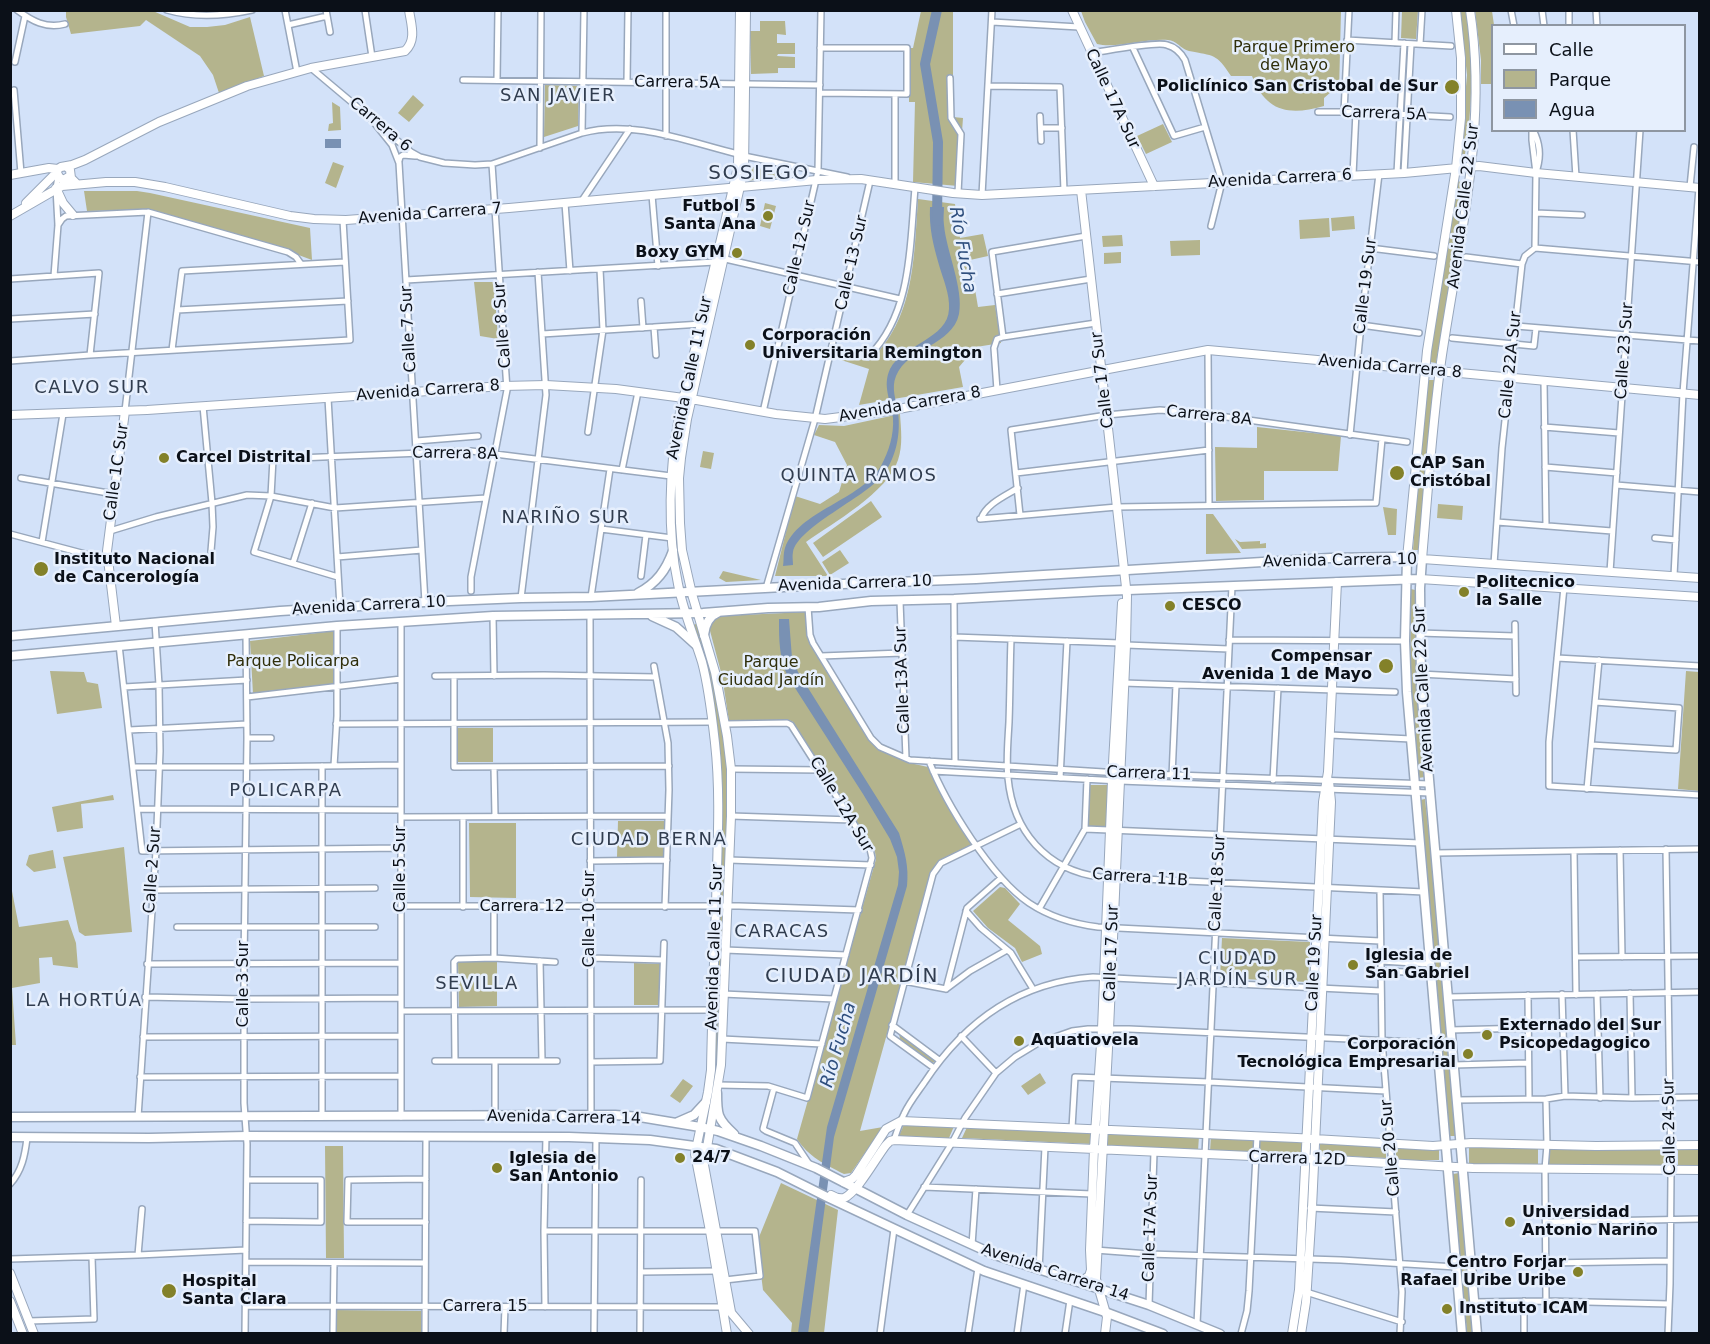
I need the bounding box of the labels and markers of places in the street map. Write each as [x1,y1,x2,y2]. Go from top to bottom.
place label: Policlínico San Cristobal de Sur [1156,77,1438,97]
marker: Policlínico San Cristobal de Sur [1443,78,1461,96]
place label: Futbol 5 Santa Ana [664,197,756,235]
marker: Futbol 5 Santa Ana [761,209,775,223]
place label: Boxy GYM [635,243,725,263]
marker: Boxy GYM [730,246,744,260]
place label: Corporación Universitaria Remington [762,326,982,364]
marker: Corporación Universitaria Remington [743,338,757,352]
place label: Carcel Distrital [176,448,311,468]
marker: Carcel Distrital [157,451,171,465]
place label: CAP San Cristóbal [1410,454,1491,492]
marker: CAP San Cristóbal [1388,464,1406,482]
place label: Instituto Nacional de Cancerología [54,550,215,588]
marker: Instituto Nacional de Cancerología [32,560,50,578]
place label: Politecnico la Salle [1476,573,1575,611]
marker: Politecnico la Salle [1457,585,1471,599]
place label: CESCO [1182,596,1242,616]
marker: CESCO [1163,599,1177,613]
place label: Compensar Avenida 1 de Mayo [1202,647,1372,685]
marker: Compensar Avenida 1 de Mayo [1377,657,1395,675]
place label: Iglesia de San Gabriel [1365,946,1469,984]
marker: Iglesia de San Gabriel [1346,958,1360,972]
place label: Externado del Sur Psicopedagogico [1499,1016,1661,1054]
marker: Externado del Sur Psicopedagogico [1480,1028,1494,1042]
place label: Aquatiovela [1031,1031,1139,1051]
marker: Aquatiovela [1012,1034,1026,1048]
place label: Corporación Tecnológica Empresarial [1237,1035,1456,1073]
marker: Corporación Tecnológica Empresarial [1461,1047,1475,1061]
place label: 24/7 [692,1148,731,1168]
place label: Iglesia de San Antonio [509,1149,619,1187]
marker: 24/7 [673,1151,687,1165]
marker: Iglesia de San Antonio [490,1161,504,1175]
place label: Universidad Antonio Nariño [1522,1203,1658,1241]
marker: Universidad Antonio Nariño [1503,1215,1517,1229]
place label: Centro Forjar Rafael Uribe Uribe [1400,1253,1566,1291]
marker: Centro Forjar Rafael Uribe Uribe [1571,1265,1585,1279]
place label: Hospital Santa Clara [182,1272,286,1310]
marker: Hospital Santa Clara [160,1282,178,1300]
place label: Instituto ICAM [1459,1299,1588,1319]
marker: Instituto ICAM [1440,1302,1454,1316]

